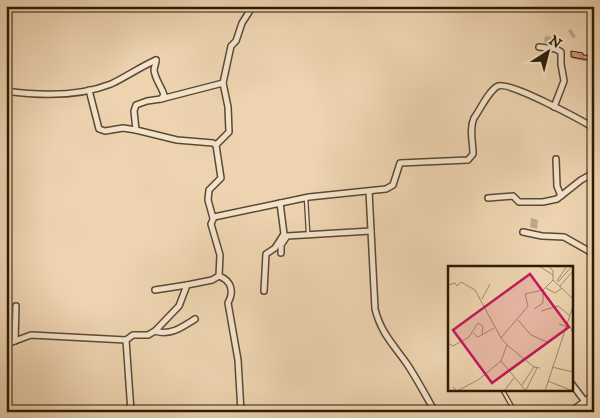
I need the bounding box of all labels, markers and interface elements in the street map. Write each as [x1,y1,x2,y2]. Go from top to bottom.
north arrow [522,28,572,78]
text: N [545,32,565,53]
inset map [448,266,572,390]

